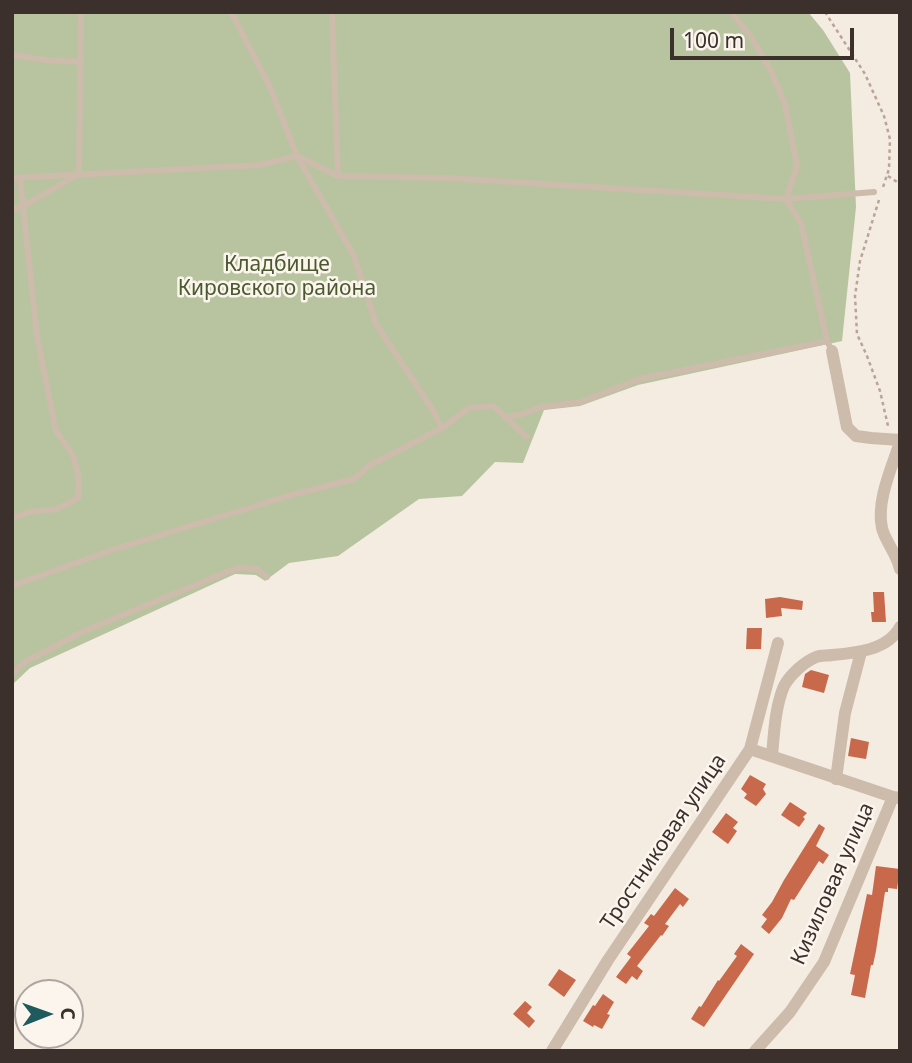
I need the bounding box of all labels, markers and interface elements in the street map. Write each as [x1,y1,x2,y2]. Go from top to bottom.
scale bar [674,14,858,58]
text: 100 m [683,26,744,54]
park label: Кладбище Кировского района [178,252,376,302]
street label: Тростниковая улица [596,749,732,935]
street label: Кизиловая улица [786,799,880,969]
north arrow [14,979,84,1049]
text: С [55,1007,81,1020]

